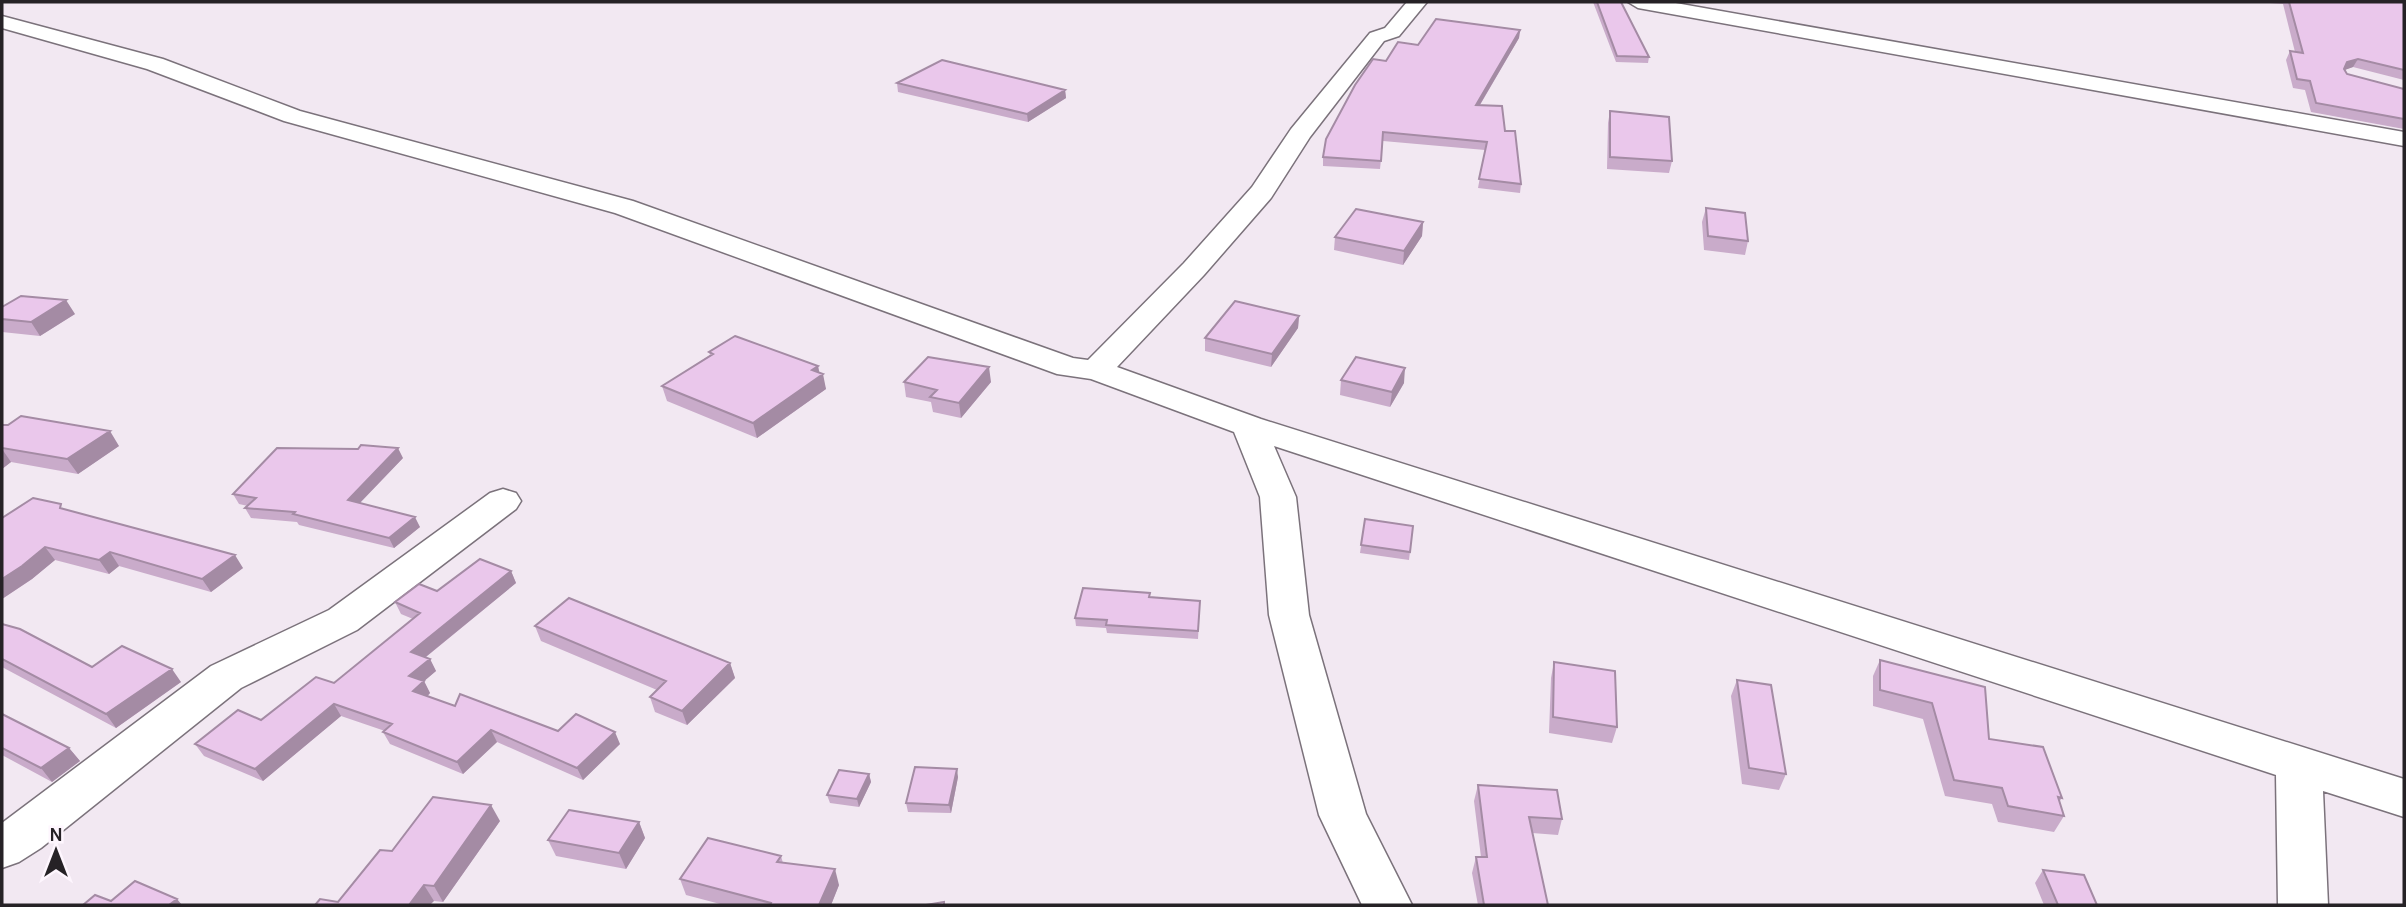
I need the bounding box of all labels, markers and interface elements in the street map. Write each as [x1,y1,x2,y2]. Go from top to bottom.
north arrow [21,816,91,886]
text: N [49,824,63,846]

